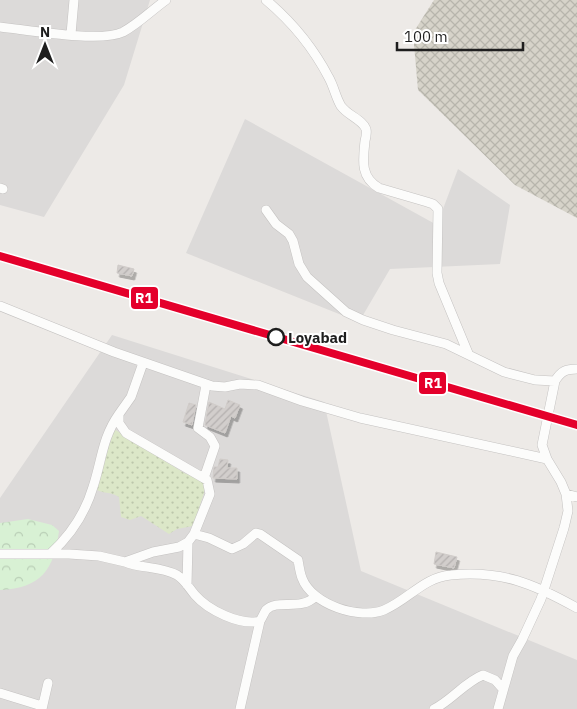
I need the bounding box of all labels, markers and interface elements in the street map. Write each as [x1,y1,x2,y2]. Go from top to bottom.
north arrow [20,20,70,70]
scale bar [397,20,523,52]
text: N [40,23,50,41]
text: 100 m [404,27,448,46]
line badge: R1 [130,286,159,310]
text: R1 [135,289,154,307]
marker: Loyabad [267,328,285,346]
place label: Loyabad [288,328,347,347]
line badge: R1 [418,371,447,395]
text: R1 [424,374,443,392]

